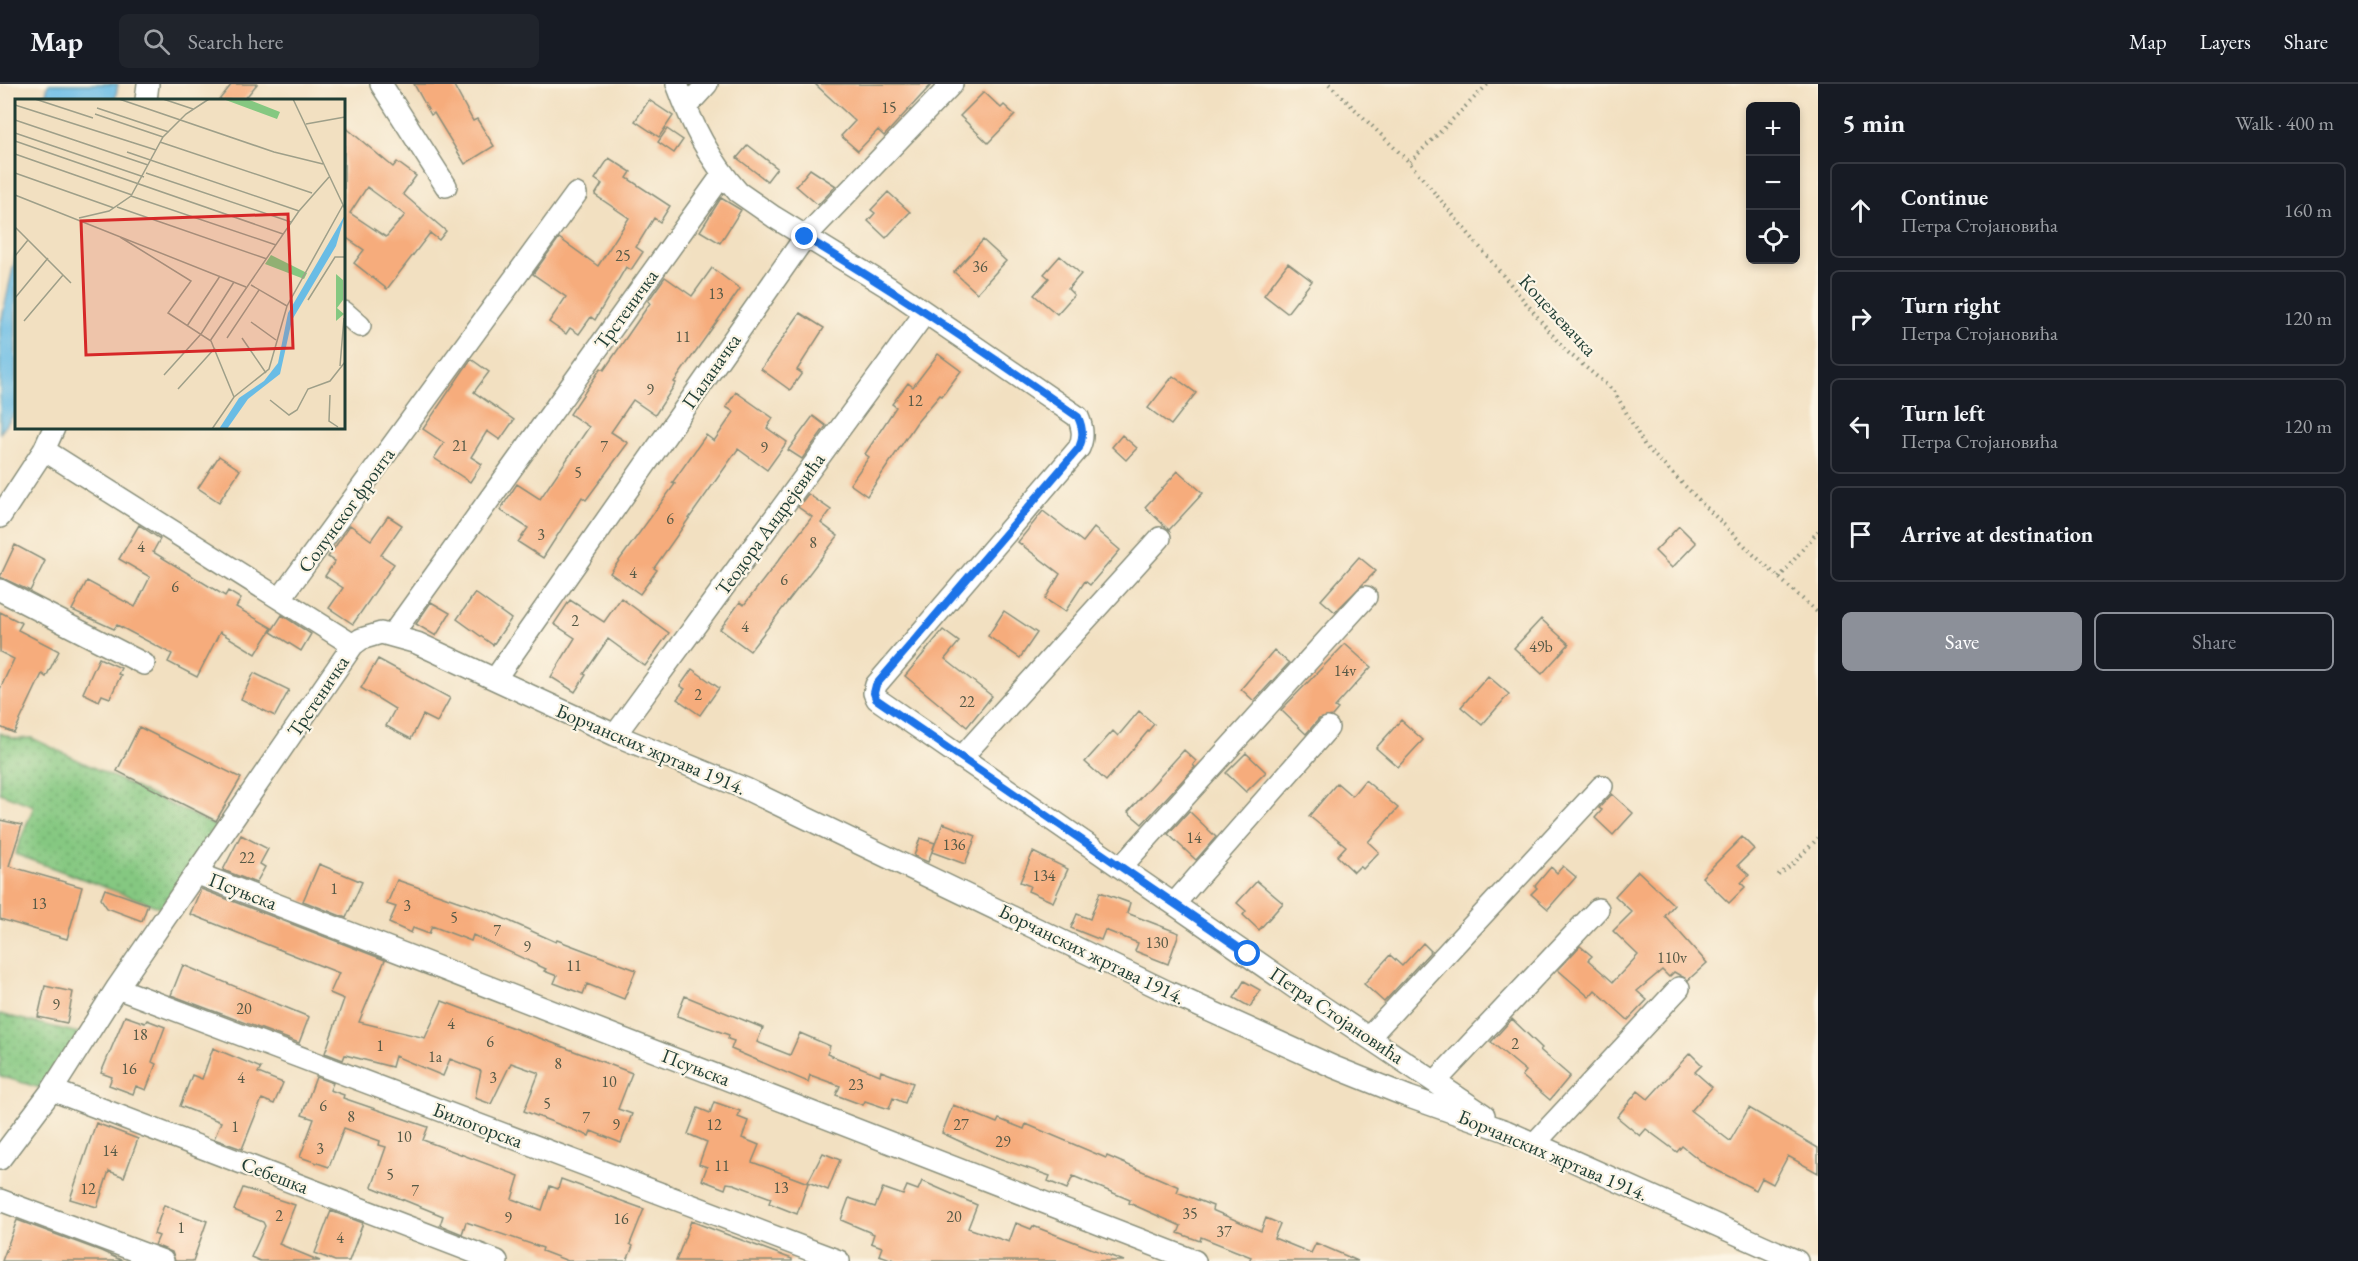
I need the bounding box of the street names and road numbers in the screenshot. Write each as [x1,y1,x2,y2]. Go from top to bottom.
street label: Трстеничка [588,264,664,354]
street label: Коцељевачка [1513,268,1603,362]
street label: Паланачка [676,328,746,414]
street label: Солунског фронта [292,442,400,578]
street label: Теодора Андрејевића [709,447,831,601]
street label: Трстеничка [281,650,355,742]
street label: Борчанских жртава 1914. [552,697,750,801]
street label: Псуњска [205,866,281,916]
street label: Борчанских жртава 1914. [995,898,1189,1010]
street label: Петра Стојановића [1265,960,1409,1070]
street label: Псуњска [658,1042,734,1092]
street label: Билогорска [429,1096,527,1154]
street label: Борчанских жртава 1914. [1454,1103,1652,1207]
street label: Себешка [238,1150,313,1200]

